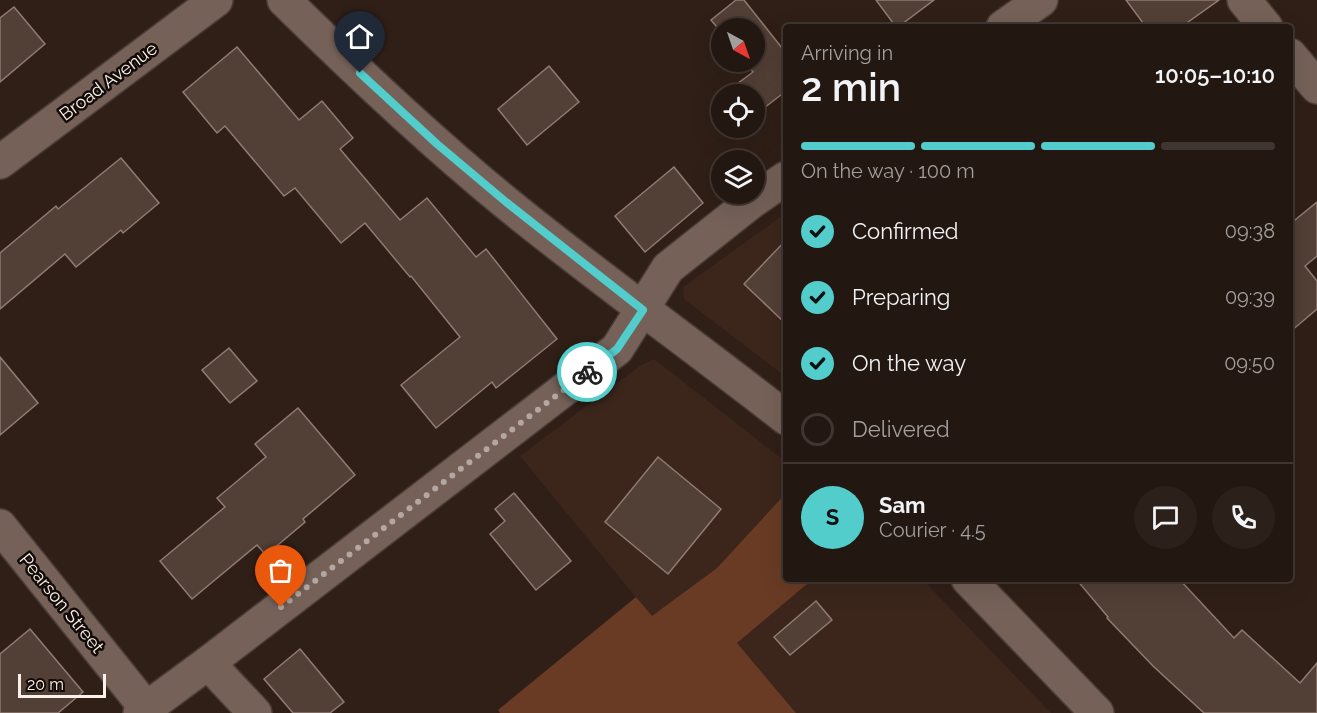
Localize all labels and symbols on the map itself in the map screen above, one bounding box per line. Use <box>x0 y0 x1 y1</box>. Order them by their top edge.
pin <box>334 11 385 73</box>
north arrow <box>711 18 765 72</box>
street label: Broad Avenue <box>55 37 161 125</box>
courier <box>557 342 617 402</box>
pin <box>255 545 306 607</box>
street label: Pearson Street <box>15 549 109 657</box>
scale bar <box>18 671 106 698</box>

